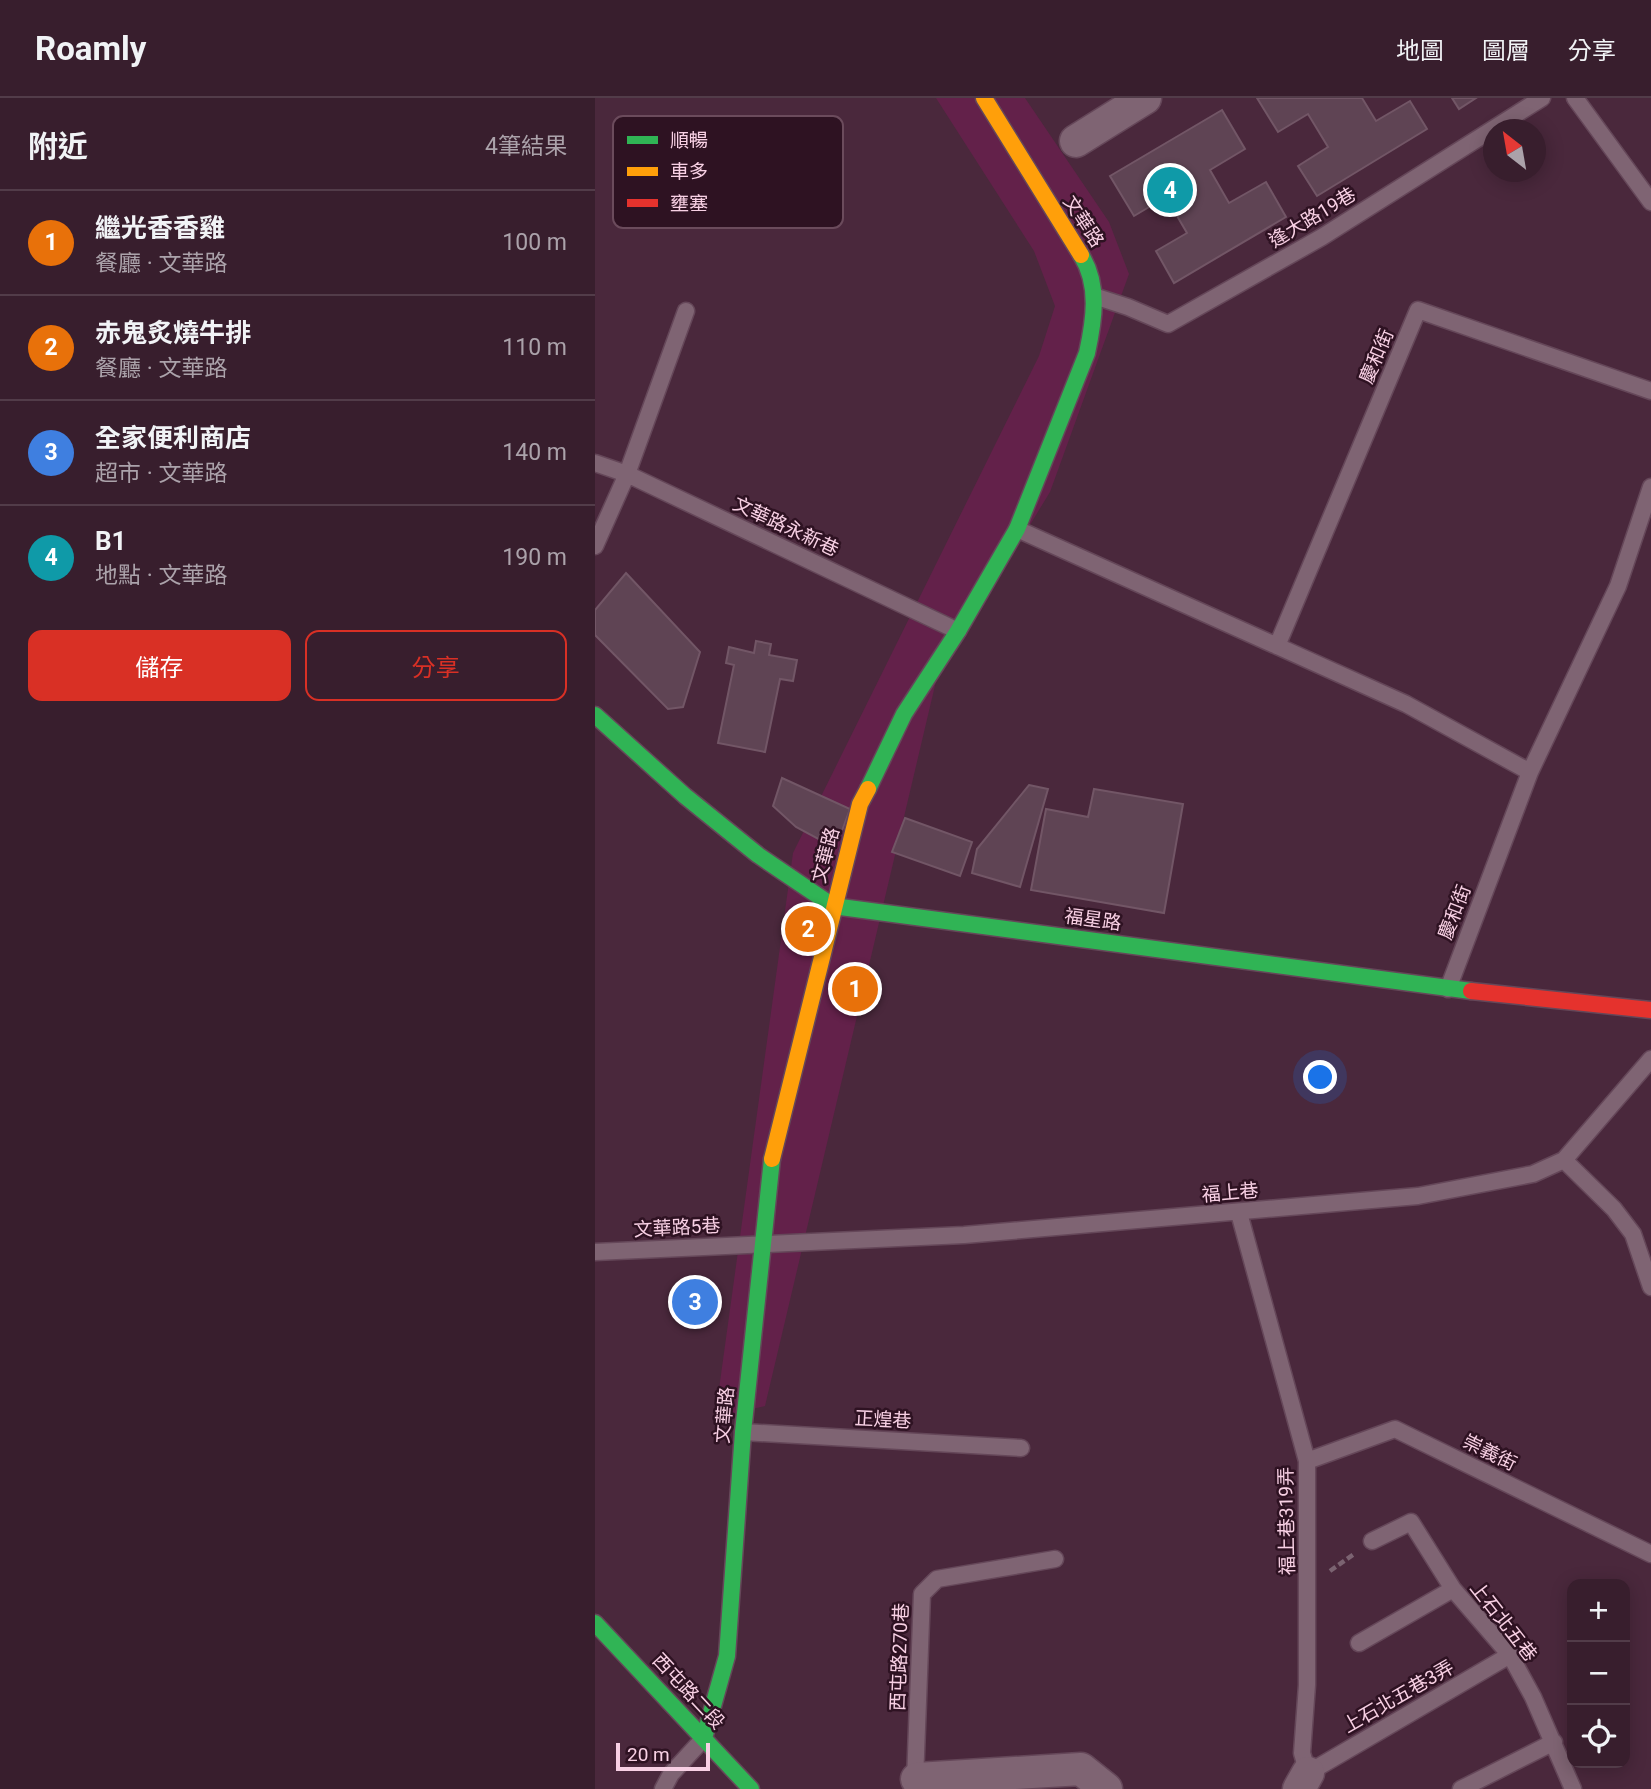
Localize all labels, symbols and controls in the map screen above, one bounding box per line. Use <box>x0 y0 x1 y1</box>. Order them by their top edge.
text: Roamly <box>35 29 146 68</box>
text: 地圖 <box>1396 37 1444 65</box>
text: 圖層 <box>1482 37 1530 65</box>
text: 分享 <box>1568 37 1616 65</box>
legend <box>613 116 843 228</box>
north arrow <box>1483 119 1546 182</box>
text: 附近 <box>28 129 88 164</box>
text: 順暢 <box>670 129 708 152</box>
text: 4筆結果 <box>485 133 567 160</box>
text: 車多 <box>670 160 708 183</box>
pin: 4 <box>1147 164 1193 216</box>
street label: 逢大路19巷 <box>1265 182 1360 252</box>
street label: 文華路 <box>1058 191 1109 251</box>
text: 壅塞 <box>670 192 708 215</box>
text: 繼光香香雞 <box>95 213 225 243</box>
text: 1 <box>44 229 58 256</box>
text: 100 m <box>502 229 567 256</box>
text: 餐廳 · 文華路 <box>95 250 227 277</box>
text: 赤鬼炙燒牛排 <box>95 318 251 348</box>
street label: 慶和街 <box>1355 325 1398 387</box>
text: 2 <box>44 334 58 361</box>
text: 110 m <box>502 334 567 361</box>
text: 餐廳 · 文華路 <box>95 355 227 382</box>
text: 全家便利商店 <box>95 423 251 453</box>
text: 3 <box>44 439 58 466</box>
text: 140 m <box>502 439 567 466</box>
text: 超市 · 文華路 <box>95 460 227 487</box>
street label: 文華路永新巷 <box>729 492 842 561</box>
text: B1 <box>95 526 127 556</box>
text: 4 <box>44 544 58 571</box>
text: 190 m <box>502 544 567 571</box>
text: 地點 · 文華路 <box>95 562 227 589</box>
button: 儲存 <box>28 630 291 701</box>
button: 分享 <box>305 630 567 701</box>
street label: 文華路 <box>807 825 844 886</box>
street label: 慶和街 <box>1434 881 1475 943</box>
pin: 2 <box>785 903 831 955</box>
street label: 福星路 <box>1063 904 1123 935</box>
pin: 1 <box>832 963 878 1015</box>
your location <box>1303 1060 1337 1094</box>
street label: 福上巷 <box>1201 1179 1259 1206</box>
street label: 文華路5巷 <box>633 1214 721 1241</box>
pin: 3 <box>672 1276 718 1328</box>
street label: 文華路 <box>711 1386 738 1444</box>
street label: 正煌巷 <box>854 1407 912 1432</box>
street label: 崇義街 <box>1459 1430 1520 1475</box>
street label: 福上巷319弄 <box>1274 1467 1299 1575</box>
street label: 上石北五巷 <box>1465 1577 1542 1666</box>
map controls <box>1567 1579 1630 1768</box>
button: + <box>1567 1579 1630 1642</box>
street label: 西屯路270巷 <box>886 1603 913 1711</box>
button: − <box>1567 1642 1630 1705</box>
street label: 西屯路二段 <box>648 1649 729 1734</box>
street label: 上石北五巷3弄 <box>1339 1655 1458 1738</box>
button: locate <box>1567 1705 1630 1768</box>
scale bar <box>616 1740 711 1772</box>
text: 20 m <box>627 1743 670 1766</box>

